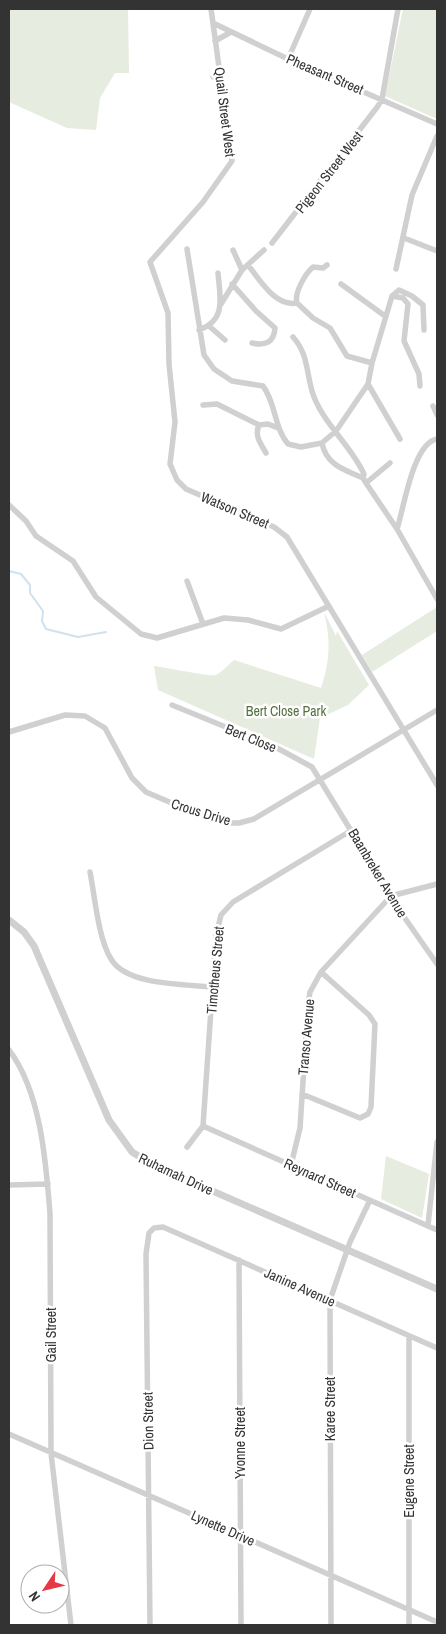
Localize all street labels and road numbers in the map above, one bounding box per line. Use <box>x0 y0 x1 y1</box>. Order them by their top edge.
street label: Pheasant Street <box>284 50 366 98</box>
street label: Quail Street West <box>211 66 239 158</box>
street label: Pigeon Street West <box>291 127 367 217</box>
street label: Watson Street <box>198 488 272 532</box>
street label: Bert Close <box>223 720 279 756</box>
street label: Crous Drive <box>169 794 233 830</box>
street label: Baanbreker Avenue <box>344 825 412 921</box>
street label: Timotheus Street <box>202 925 228 1015</box>
street label: Transo Avenue <box>294 998 318 1076</box>
street label: Ruhamah Drive <box>136 1149 216 1199</box>
street label: Reynard Street <box>281 1154 359 1202</box>
street label: Janine Avenue <box>262 1263 338 1311</box>
street label: Gail Street <box>42 1308 60 1362</box>
street label: Karee Street <box>321 1377 339 1441</box>
street label: Dion Street <box>138 1392 158 1450</box>
street label: Yvonne Street <box>231 1407 249 1479</box>
street label: Eugene Street <box>400 1444 418 1518</box>
street label: Lynette Drive <box>188 1506 258 1550</box>

